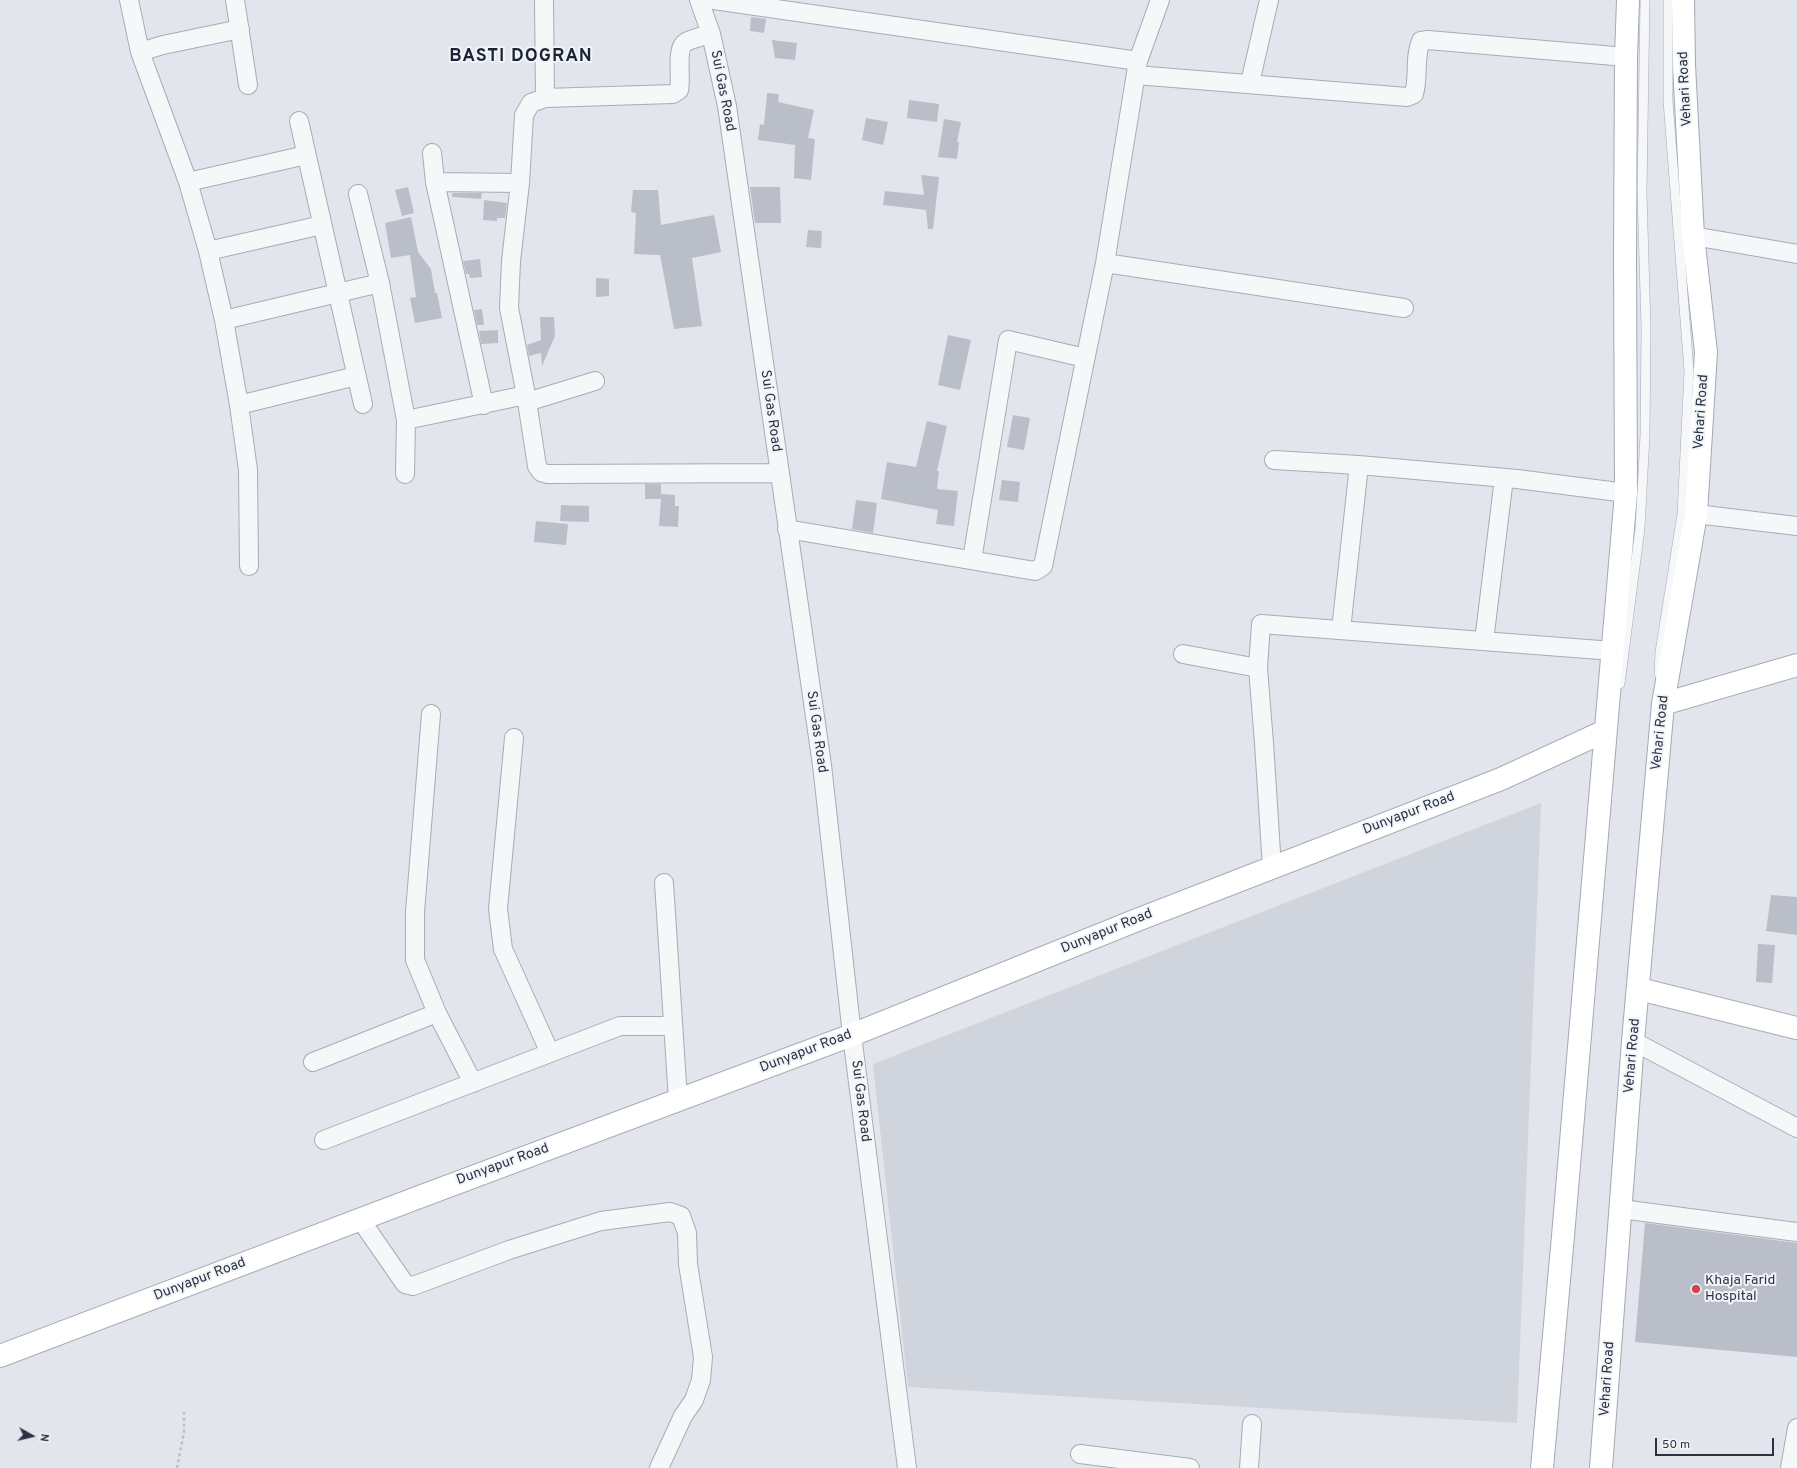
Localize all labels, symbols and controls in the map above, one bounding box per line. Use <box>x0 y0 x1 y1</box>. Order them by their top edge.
district label: BASTI DOGRAN <box>449 46 593 68</box>
street label: Sui Gas Road <box>706 49 738 133</box>
street label: Vehari Road <box>1676 51 1696 127</box>
street label: Sui Gas Road <box>756 369 784 453</box>
street label: Vehari Road <box>1691 374 1713 450</box>
street label: Sui Gas Road <box>802 690 830 774</box>
street label: Vehari Road <box>1649 695 1673 771</box>
street label: Dunyapur Road <box>1361 789 1457 839</box>
street label: Dunyapur Road <box>1059 906 1155 958</box>
street label: Vehari Road <box>1621 1018 1645 1094</box>
street label: Dunyapur Road <box>758 1027 854 1077</box>
street label: Sui Gas Road <box>847 1059 873 1143</box>
street label: Dunyapur Road <box>455 1141 551 1189</box>
street label: Dunyapur Road <box>152 1255 248 1305</box>
place label: Khaja Farid Hospital <box>1705 1273 1775 1306</box>
marker: Khaja Farid Hospital <box>1690 1283 1702 1295</box>
street label: Vehari Road <box>1597 1341 1619 1417</box>
north arrow <box>12 1416 52 1456</box>
scale bar <box>1657 1430 1776 1456</box>
text: N <box>36 1433 51 1443</box>
text: 50 m <box>1662 1437 1690 1453</box>

